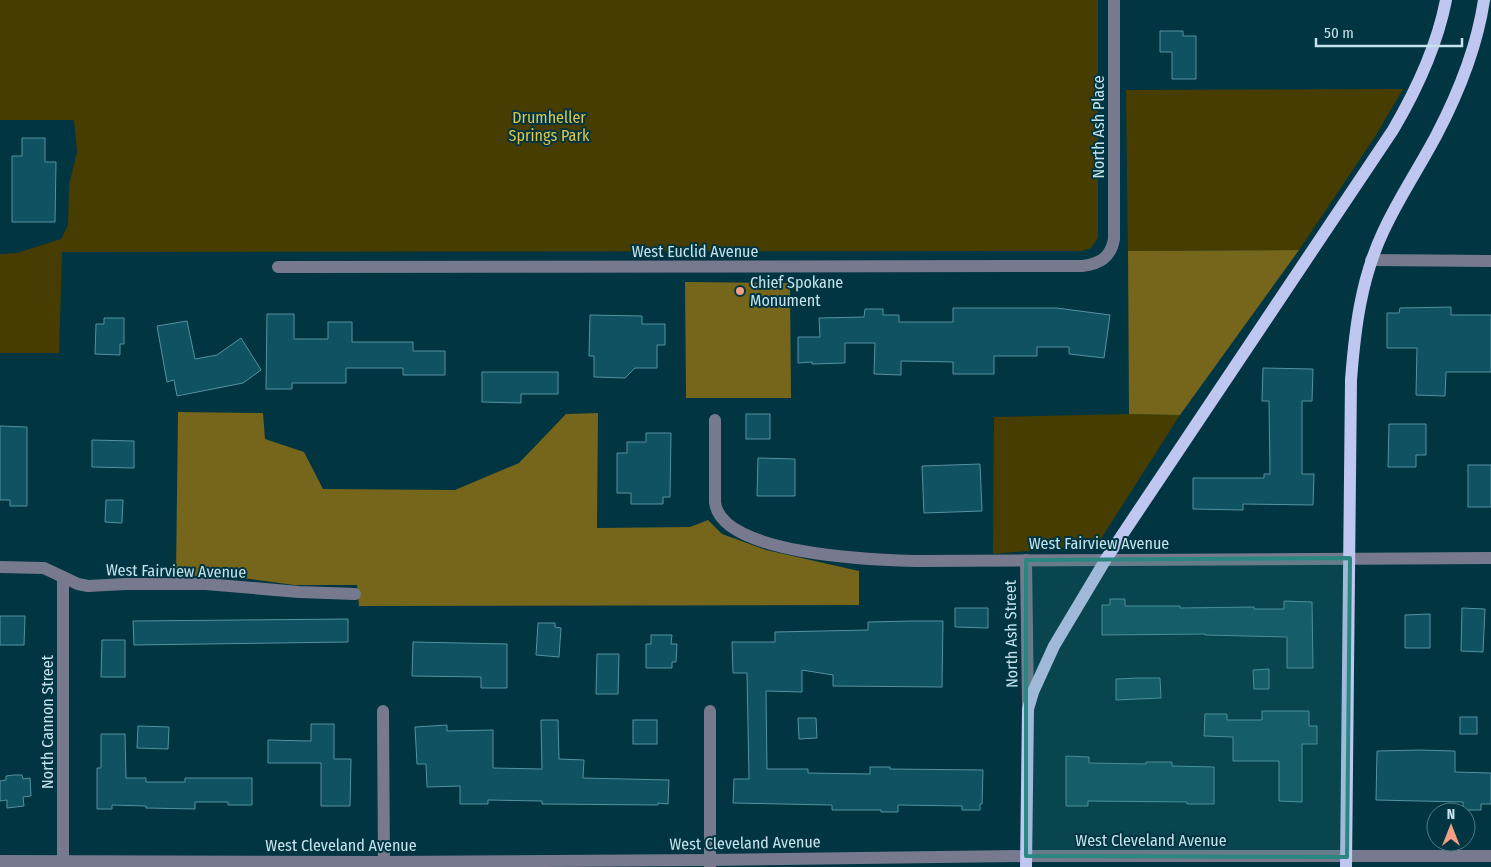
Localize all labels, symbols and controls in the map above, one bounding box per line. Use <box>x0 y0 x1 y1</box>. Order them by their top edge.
scale bar <box>1316 15 1462 47</box>
text: 50 m <box>1324 24 1354 42</box>
street label: North Ash Place <box>1089 75 1108 179</box>
park label: Drumheller Springs Park <box>509 108 590 145</box>
street label: West Euclid Avenue <box>632 242 758 261</box>
place label: Chief Spokane Monument <box>750 273 843 310</box>
marker: Chief Spokane Monument <box>734 285 746 297</box>
street label: West Fairview Avenue <box>1029 534 1169 553</box>
street label: West Fairview Avenue <box>106 560 246 582</box>
street label: North Ash Street <box>1001 579 1021 688</box>
street label: North Cannon Street <box>38 654 57 789</box>
north arrow <box>1426 802 1476 852</box>
text: N <box>1447 806 1455 823</box>
street label: West Cleveland Avenue <box>1075 831 1227 850</box>
street label: West Cleveland Avenue <box>669 832 821 854</box>
street label: West Cleveland Avenue <box>265 836 417 855</box>

